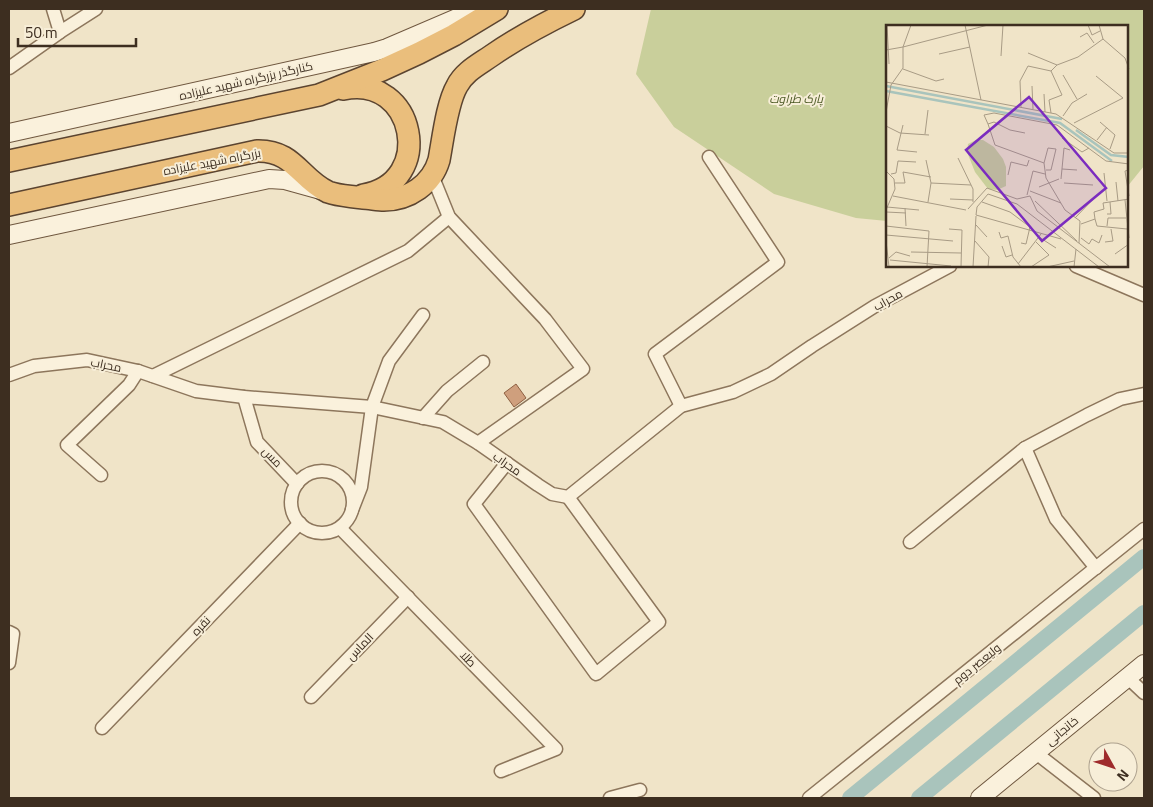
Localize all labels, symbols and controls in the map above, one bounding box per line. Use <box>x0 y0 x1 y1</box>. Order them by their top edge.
scale bar <box>18 15 135 47</box>
text: 50 m <box>25 18 58 47</box>
inset map <box>886 25 1128 268</box>
street label: کنارگذر بزرگراه شهید علیزاده <box>177 54 315 107</box>
park label: پارک طراوت <box>769 87 824 110</box>
street label: بزرگراه شهید علیزاده <box>161 141 263 182</box>
street label: محراب <box>869 282 907 317</box>
street label: محراب <box>88 350 124 379</box>
street label: مس <box>256 441 289 473</box>
street label: محراب <box>488 445 527 482</box>
street label: نقره <box>185 610 216 641</box>
street label: الماس <box>340 627 379 666</box>
street label: ولیعصر دوم <box>947 637 1006 690</box>
street label: طلا <box>454 645 483 673</box>
street label: خانجانی <box>1040 710 1084 752</box>
north arrow <box>1088 742 1138 792</box>
text: N <box>1110 763 1136 787</box>

